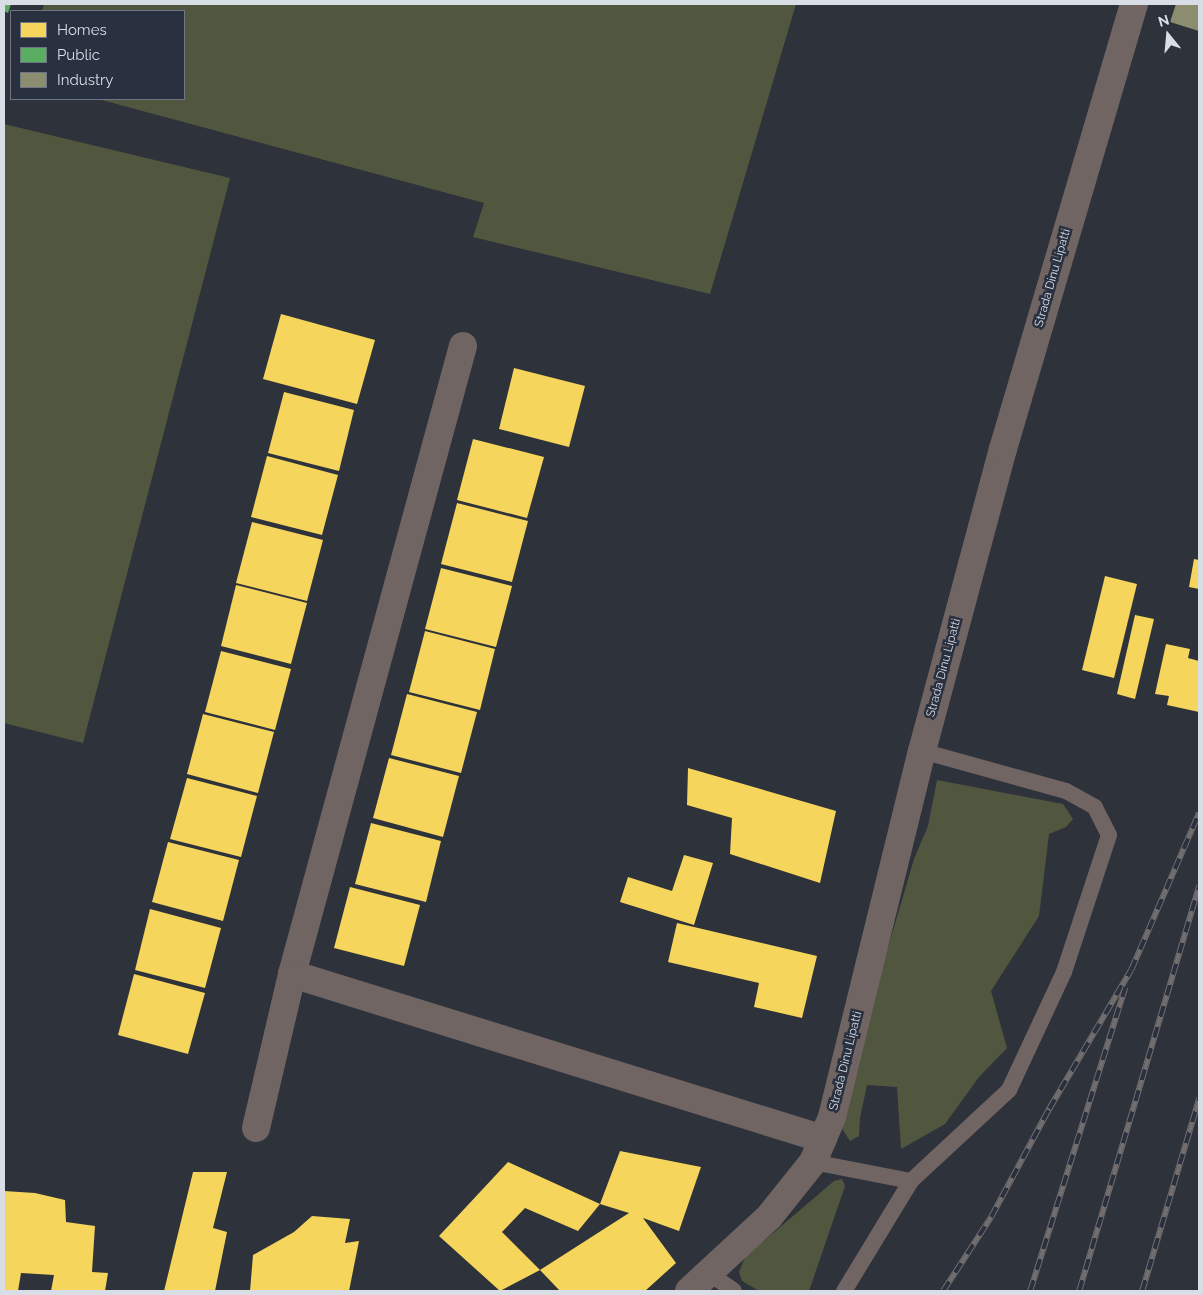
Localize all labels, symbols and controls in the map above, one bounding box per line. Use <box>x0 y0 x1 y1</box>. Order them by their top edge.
legend <box>10 10 185 100</box>
north arrow <box>1143 10 1193 60</box>
text: N <box>1156 11 1171 30</box>
text: Homes <box>57 21 107 39</box>
text: Public <box>57 46 100 64</box>
text: Industry <box>57 71 113 89</box>
street label: Strada Dinu Lipatti <box>1032 227 1074 329</box>
street label: Strada Dinu Lipatti <box>924 617 964 719</box>
street label: Strada Dinu Lipatti <box>827 1010 865 1112</box>

